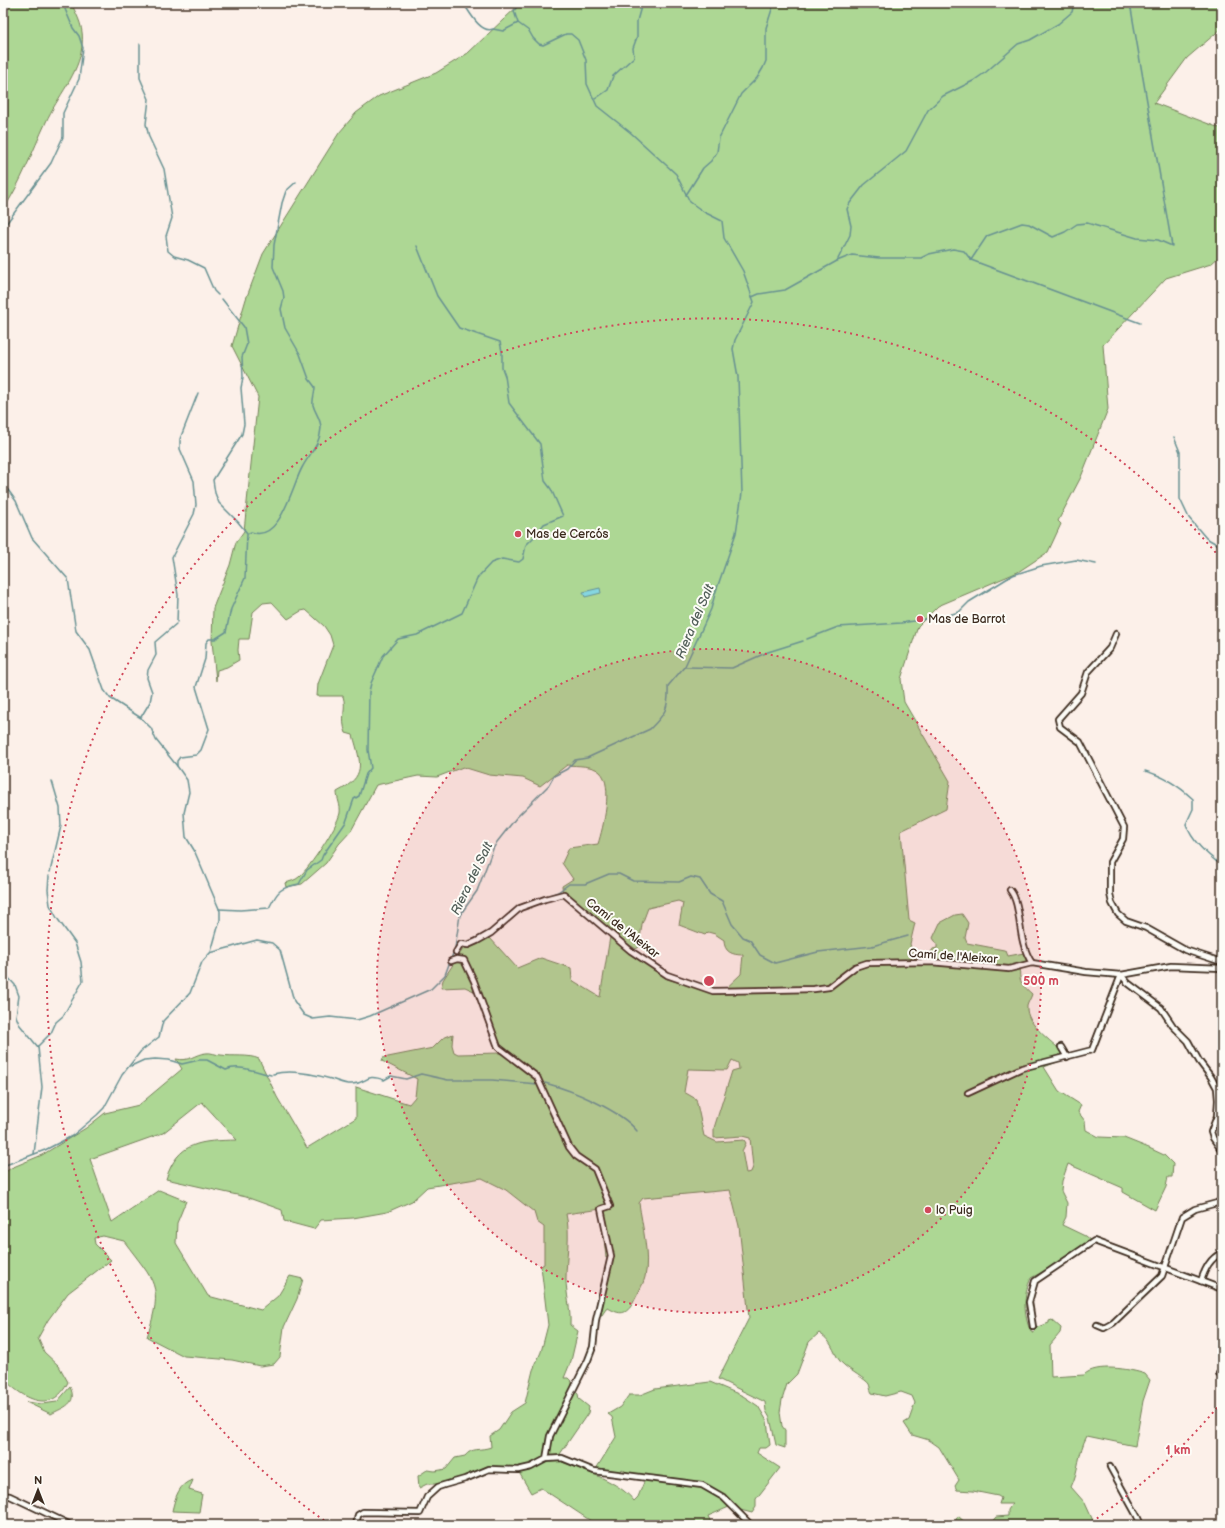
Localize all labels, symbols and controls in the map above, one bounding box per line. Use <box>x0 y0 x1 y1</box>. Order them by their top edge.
place label: Mas de Cercós <box>526 527 609 542</box>
marker: Mas de Cercós <box>513 529 523 539</box>
water label: Riera del Salt <box>672 581 718 661</box>
place label: Mas de Barrot <box>928 612 1006 627</box>
marker: Mas de Barrot <box>915 614 925 624</box>
water label: Riera del Salt <box>447 838 497 918</box>
street label: Camí de l'Aleixar <box>583 895 663 962</box>
street label: Camí de l'Aleixar <box>908 946 999 967</box>
centre of rings <box>702 974 716 988</box>
text: 500 m <box>1023 974 1059 989</box>
place label: lo Puig <box>936 1203 973 1218</box>
marker: lo Puig <box>923 1205 933 1215</box>
text: 1 km <box>1166 1443 1190 1458</box>
north arrow <box>18 1470 58 1510</box>
text: N <box>34 1474 42 1487</box>

